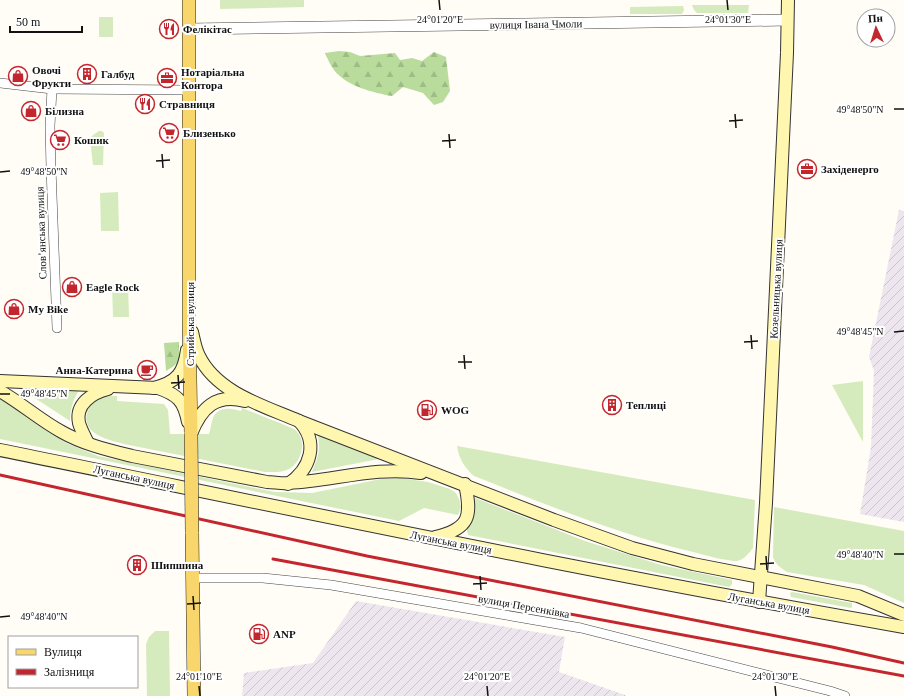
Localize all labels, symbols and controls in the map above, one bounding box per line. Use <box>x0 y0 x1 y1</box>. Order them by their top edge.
scale bar <box>10 8 82 34</box>
north arrow <box>856 8 896 48</box>
text: Пн <box>867 11 884 25</box>
text: 24°01'20"E <box>417 14 463 25</box>
text: 24°01'30"E <box>705 14 751 25</box>
text: 50 m <box>16 15 41 29</box>
street label: вулиця Івана Чмоли <box>489 17 583 31</box>
restaurant icon: Фелікітас <box>158 18 180 40</box>
place label: Фелікітас <box>183 23 232 35</box>
building icon: Галбуд <box>76 63 98 85</box>
place label: Овочі Фрукти <box>32 64 72 89</box>
shop icon: Овочі Фрукти <box>7 65 29 87</box>
place label: Нотаріальна Контора <box>181 66 245 91</box>
office icon: Нотаріальна Контора <box>156 67 178 89</box>
place label: Галбуд <box>101 68 135 80</box>
restaurant icon: Стравниця <box>134 93 156 115</box>
place label: Стравниця <box>159 98 215 110</box>
shop icon: Білизна <box>20 100 42 122</box>
text: 49°48'50"N <box>836 104 884 115</box>
place label: Білизна <box>45 105 85 117</box>
supermarket icon: Близенько <box>158 122 180 144</box>
place label: Близенько <box>183 127 236 139</box>
supermarket icon: Кошик <box>49 129 71 151</box>
place label: Кошик <box>74 134 110 146</box>
office icon: Західенерго <box>796 158 818 180</box>
place label: Західенерго <box>821 163 879 175</box>
text: 49°48'50"N <box>20 166 68 177</box>
street label: Словʼянська вулиця <box>33 186 49 280</box>
street label: Козельницька вулиця <box>767 239 785 339</box>
shop icon: Eagle Rock <box>61 276 83 298</box>
place label: Eagle Rock <box>86 281 140 293</box>
street label: Стрийська вулиця <box>184 282 196 366</box>
shop icon: My Bike <box>3 298 25 320</box>
place label: My Bike <box>28 303 68 315</box>
text: 49°48'45"N <box>836 326 884 337</box>
cafe icon: Анна-Катерина <box>136 359 158 381</box>
place label: Анна-Катерина <box>56 364 133 376</box>
text: 49°48'45"N <box>20 388 68 399</box>
building icon: Теплиці <box>601 394 623 416</box>
fuel station icon: WOG <box>416 399 438 421</box>
place label: Теплиці <box>626 399 666 411</box>
place label: WOG <box>441 404 470 416</box>
street label: Луганська вулиця <box>92 463 176 491</box>
street label: Луганська вулиця <box>409 528 493 556</box>
text: 49°48'40"N <box>836 549 884 560</box>
building icon: Шипшина <box>126 554 148 576</box>
place label: Шипшина <box>151 559 204 571</box>
street label: Луганська вулиця <box>727 590 811 616</box>
street label: вулиця Персенківка <box>477 592 571 620</box>
text: 49°48'40"N <box>20 611 68 622</box>
fuel station icon: ANP <box>248 623 270 645</box>
place label: ANP <box>273 628 296 640</box>
legend <box>8 636 138 688</box>
text: Вулиця <box>44 645 82 659</box>
text: Залізниця <box>44 665 95 679</box>
text: 24°01'10"E <box>176 671 222 682</box>
text: 24°01'20"E <box>464 671 510 682</box>
text: 24°01'30"E <box>752 671 798 682</box>

